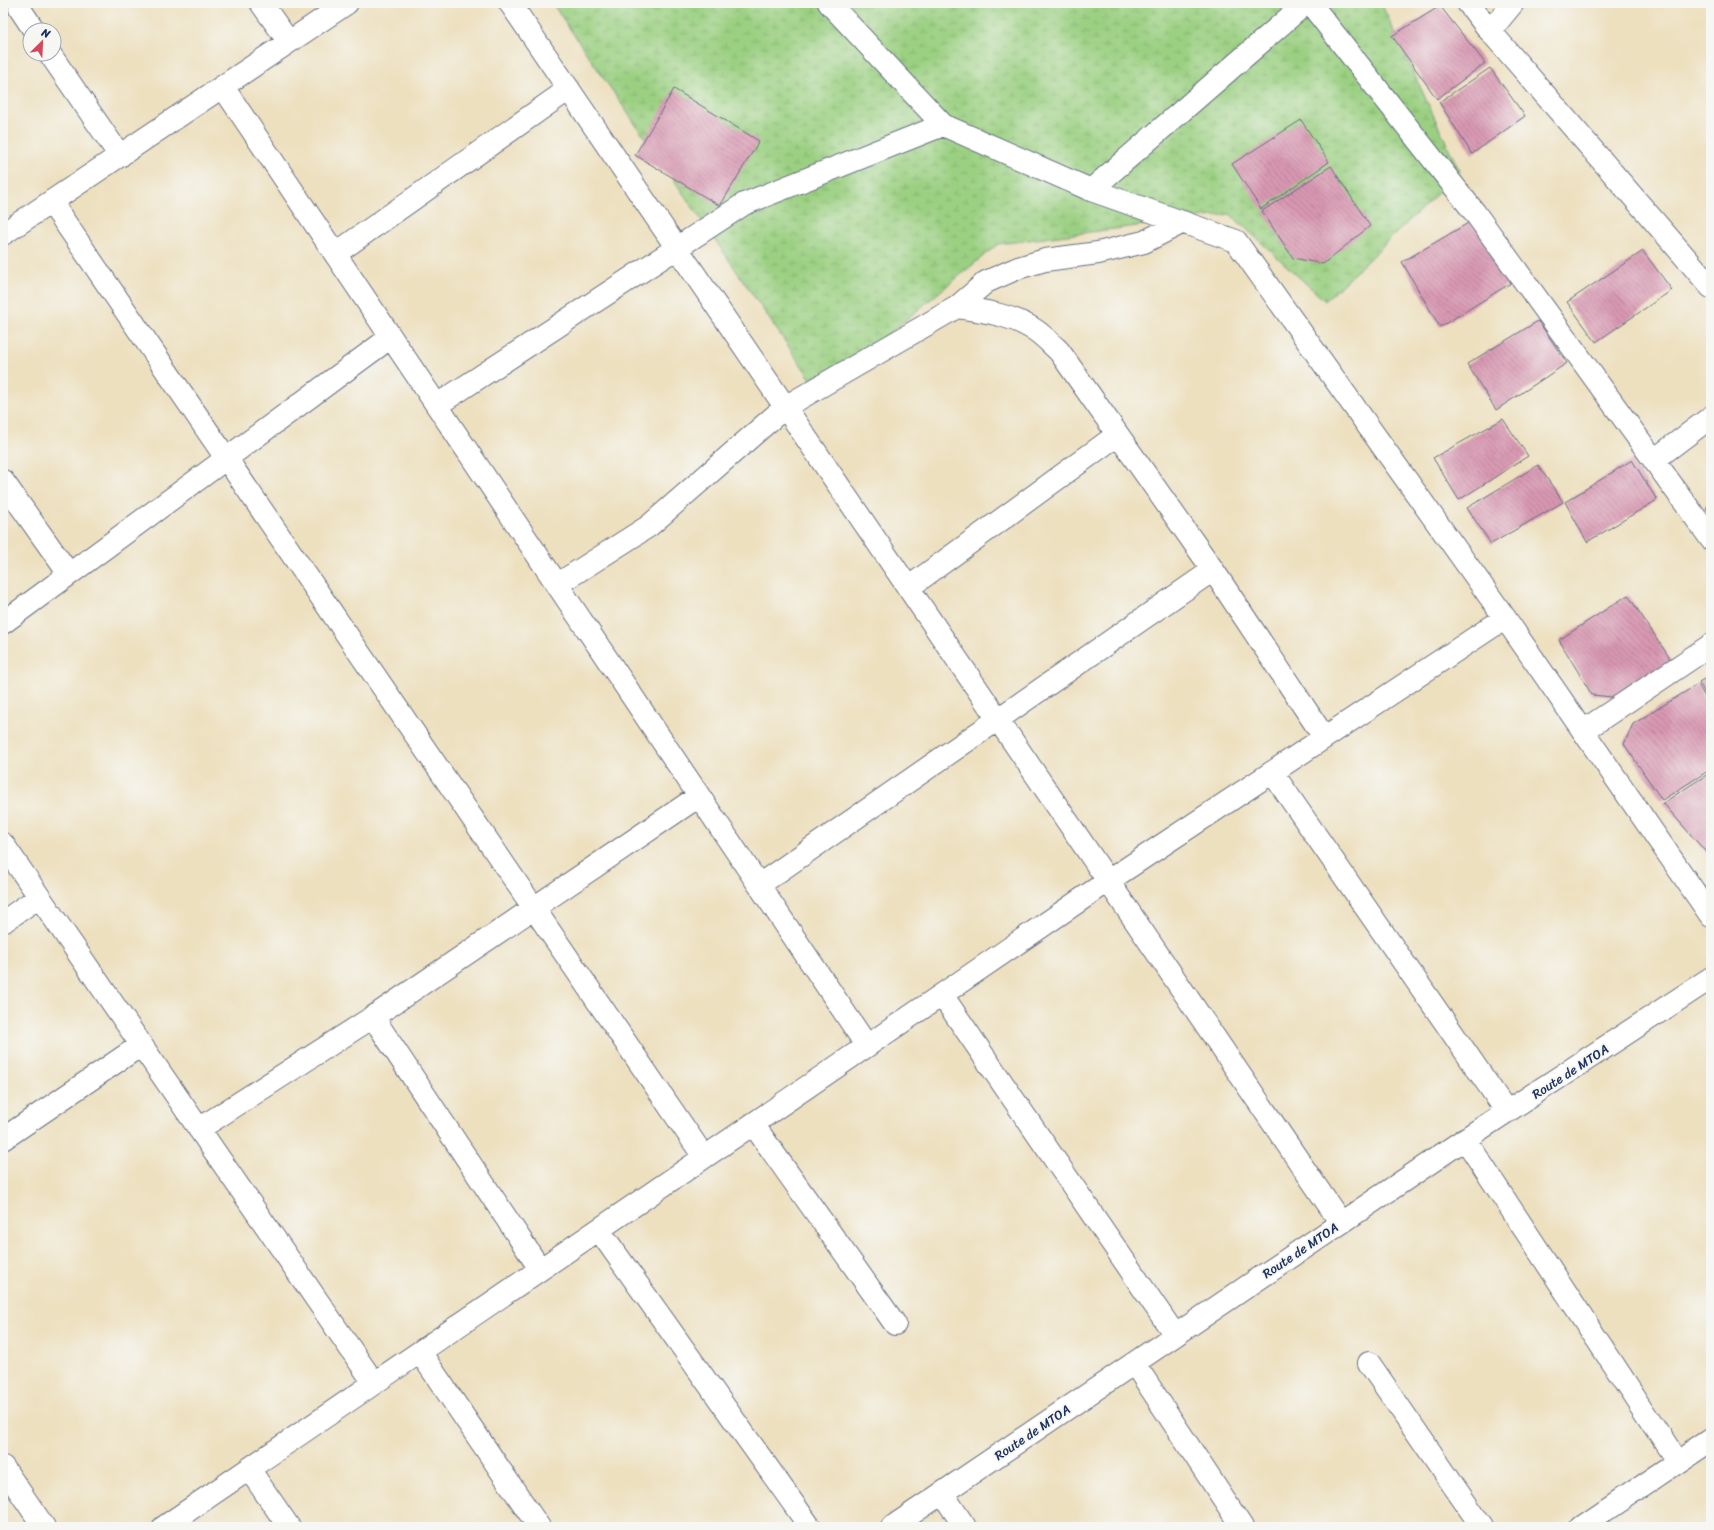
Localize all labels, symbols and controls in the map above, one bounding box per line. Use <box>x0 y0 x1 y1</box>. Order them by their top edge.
north arrow <box>22 22 62 62</box>
text: N <box>38 23 54 44</box>
street label: Route de MTOA <box>1527 1038 1613 1105</box>
street label: Route de MTOA <box>1257 1216 1343 1285</box>
street label: Route de MTOA <box>989 1398 1075 1467</box>

